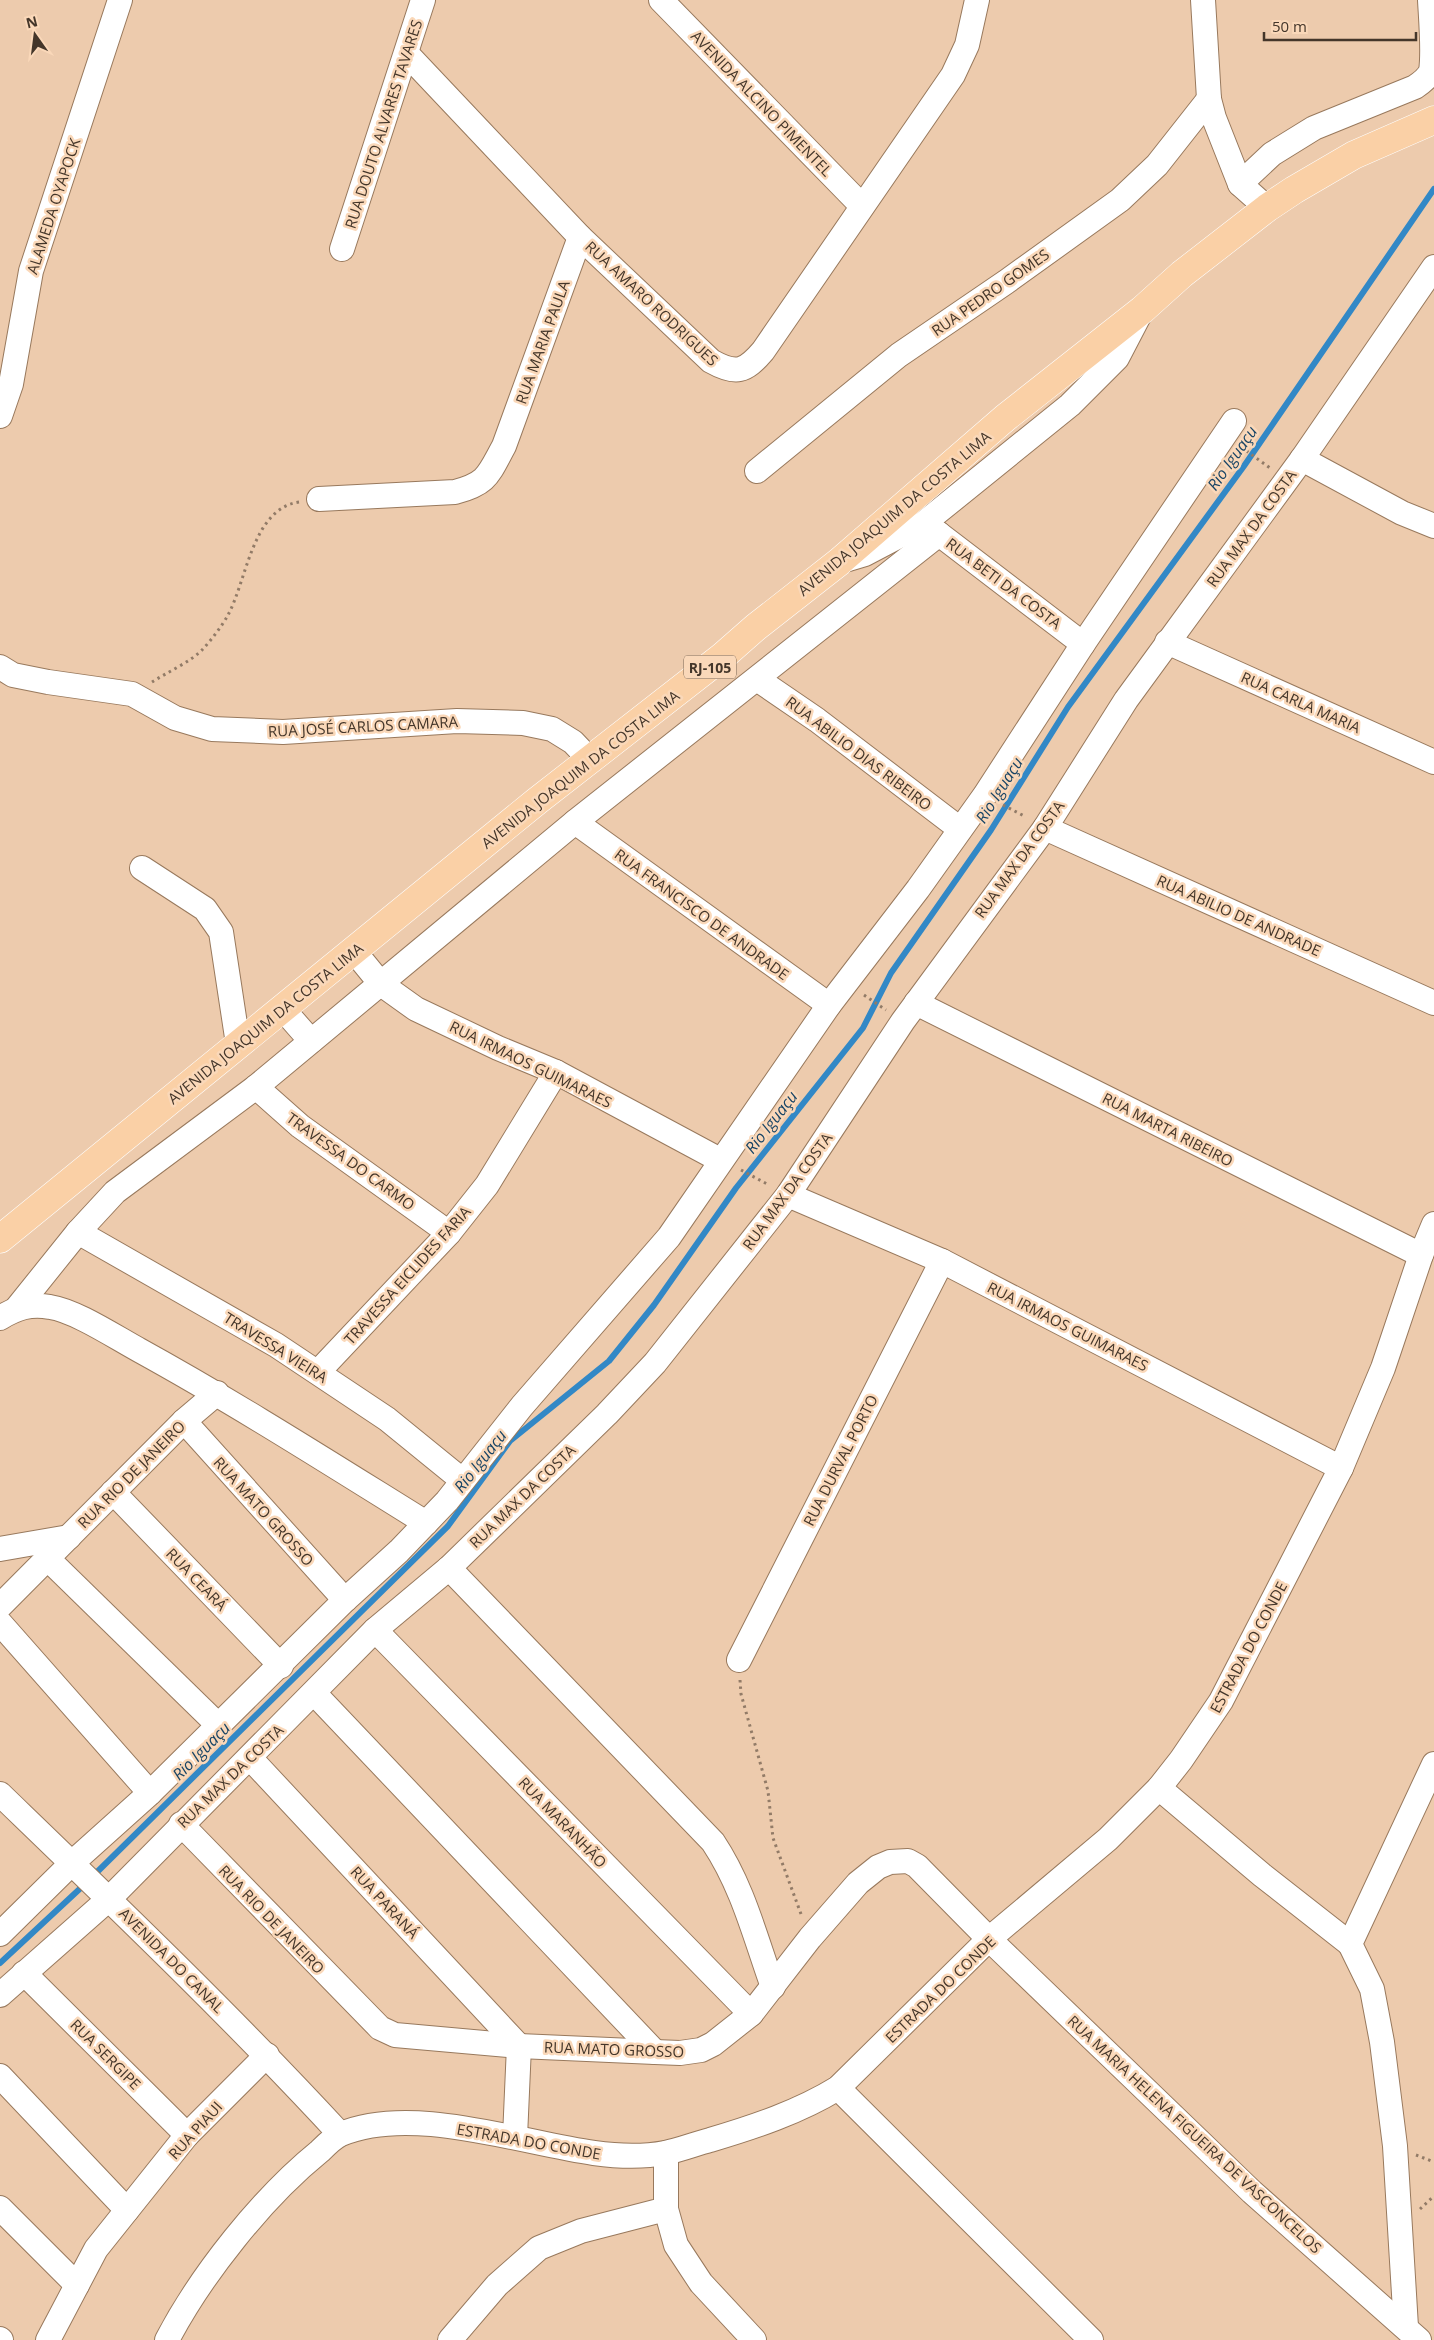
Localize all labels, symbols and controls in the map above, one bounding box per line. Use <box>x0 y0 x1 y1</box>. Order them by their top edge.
north arrow <box>10 10 60 60</box>
scale bar <box>1264 10 1416 42</box>
text: N <box>24 11 40 32</box>
text: 50 m <box>1272 16 1307 36</box>
street label: RUA DOUTO ALVARES TAVARES <box>340 17 426 231</box>
street label: AVENIDA ALCINO PIMENTEL <box>687 26 837 180</box>
street label: ALAMEDA OYAPOCK <box>22 135 85 277</box>
street label: RUA AMARO RODRIGUES <box>581 236 723 370</box>
street label: RUA PEDRO GOMES <box>927 244 1053 340</box>
street label: RUA MARIA PAULA <box>510 277 574 407</box>
water label: Rio Iguaçu <box>1202 421 1262 495</box>
street label: AVENIDA JOAQUIM DA COSTA LIMA <box>793 426 995 600</box>
street label: RUA MAX DA COSTA <box>1202 465 1301 591</box>
street label: RUA BETI DA COSTA <box>942 533 1066 633</box>
road number: RJ-105 <box>684 656 736 679</box>
street label: RUA CARLA MARIA <box>1238 667 1364 738</box>
street label: AVENIDA JOAQUIM DA COSTA LIMA <box>477 685 684 853</box>
street label: RUA ABILIO DIAS RIBEIRO <box>782 692 936 814</box>
street label: RUA JOSÉ CARLOS CAMARA <box>268 711 459 741</box>
water label: Rio Iguaçu <box>970 753 1028 827</box>
street label: RUA MAX DA COSTA <box>970 796 1069 922</box>
street label: RUA FRANCISCO DE ANDRADE <box>611 844 793 984</box>
street label: RUA ABILIO DE ANDRADE <box>1154 870 1324 960</box>
street label: AVENIDA JOAQUIM DA COSTA LIMA <box>163 937 367 1108</box>
street label: RUA IRMAOS GUIMARAES <box>447 1016 615 1112</box>
water label: Rio Iguaçu <box>740 1086 802 1158</box>
street label: RUA MARTA RIBEIRO <box>1099 1087 1237 1171</box>
street label: TRAVESSA DO CARMO <box>283 1108 419 1214</box>
street label: RUA MAX DA COSTA <box>738 1128 837 1254</box>
street label: TRAVESSA EICLIDES FARIA <box>339 1201 475 1348</box>
street label: RUA IRMAOS GUIMARAES <box>984 1277 1152 1375</box>
street label: TRAVESSA VIEIRA <box>220 1307 332 1387</box>
street label: RUA DURVAL PORTO <box>798 1391 882 1529</box>
street label: RUA RIO DE JANEIRO <box>73 1416 189 1532</box>
water label: Rio Iguaçu <box>449 1425 511 1497</box>
street label: RUA MAX DA COSTA <box>465 1440 580 1552</box>
street label: RUA MATO GROSSO <box>210 1452 318 1570</box>
street label: RUA CEARÁ <box>162 1543 232 1615</box>
street label: ESTRADA DO CONDE <box>1205 1578 1291 1716</box>
water label: Rio Iguaçu <box>167 1717 235 1785</box>
street label: RUA MAX DA COSTA <box>173 1720 288 1832</box>
street label: RUA MARANHÃO <box>515 1772 611 1872</box>
street label: RUA RIO DE JANEIRO <box>215 1860 329 1978</box>
street label: RUA PARANÁ <box>346 1862 424 1943</box>
street label: AVENIDA DO CANAL <box>115 1903 229 2017</box>
street label: ESTRADA DO CONDE <box>881 1931 999 2047</box>
street label: RUA MARIA HELENA FIGUEIRA DE VASCONCELOS <box>1064 2011 1326 2257</box>
street label: RUA SERGIPE <box>66 2014 146 2094</box>
street label: RUA MATO GROSSO <box>544 2037 684 2061</box>
street label: RUA PIAUI <box>164 2097 226 2163</box>
street label: ESTRADA DO CONDE <box>455 2118 603 2164</box>

